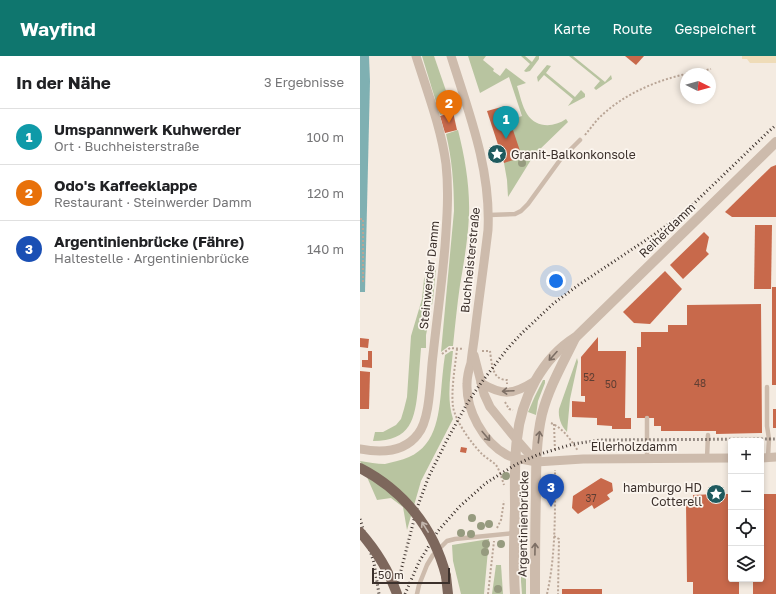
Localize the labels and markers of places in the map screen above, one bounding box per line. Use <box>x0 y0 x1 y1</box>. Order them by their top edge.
pin: 2 <box>436 90 462 123</box>
pin: 1 <box>493 106 519 139</box>
place icon: Granit-Balkonkonsole <box>486 143 508 165</box>
place label: Granit-Balkonkonsole <box>511 147 636 162</box>
pin: 3 <box>538 474 564 507</box>
place label: hamburgo HD Cotterell <box>623 480 702 509</box>
place icon: hamburgo HD Cotterell <box>705 483 727 505</box>

